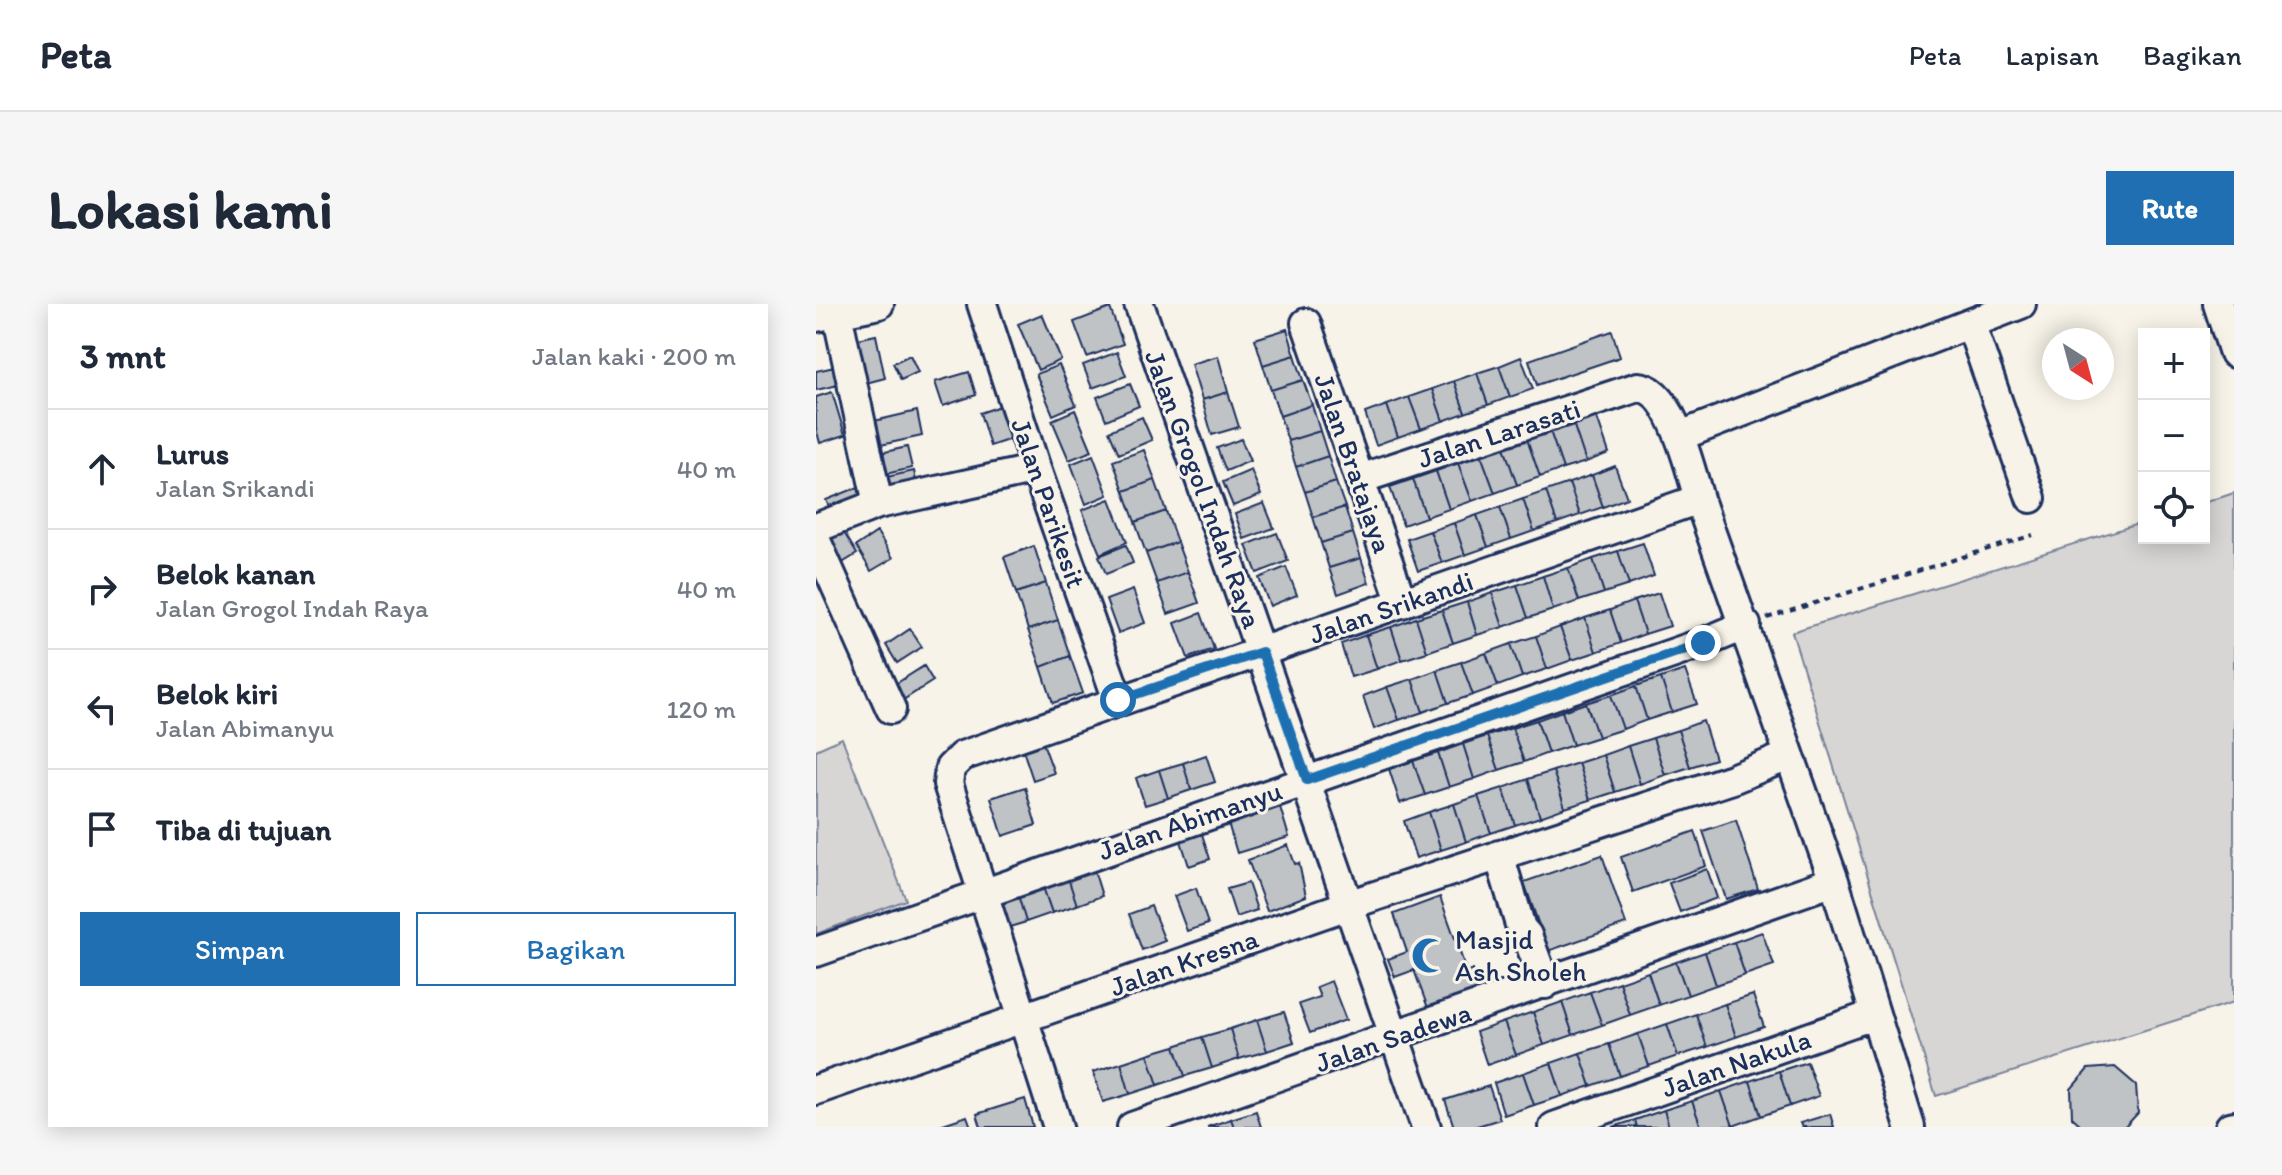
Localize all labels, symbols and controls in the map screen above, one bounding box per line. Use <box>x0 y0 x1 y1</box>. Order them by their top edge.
text: Peta <box>40 32 112 78</box>
text: Peta <box>1909 38 1962 72</box>
text: Lapisan <box>2006 38 2099 72</box>
text: Bagikan <box>2143 38 2242 72</box>
button: Rute <box>2106 171 2234 245</box>
text: Lokasi kami <box>48 175 333 242</box>
north arrow <box>2042 328 2114 400</box>
map controls <box>2138 328 2210 544</box>
button: + <box>2138 328 2210 400</box>
text: 3 mnt <box>80 336 166 377</box>
text: Jalan kaki · 200 m <box>532 340 736 372</box>
street label: Jalan Grogol Indah Raya <box>1138 345 1270 633</box>
street label: Jalan Bratajaya <box>1307 369 1401 558</box>
street label: Jalan Larasati <box>1413 391 1585 475</box>
button: − <box>2138 400 2210 472</box>
street label: Jalan Parikesit <box>1004 414 1094 592</box>
text: Lurus <box>156 435 229 472</box>
icon: ahead <box>80 447 124 491</box>
text: 40 m <box>677 453 736 485</box>
text: Jalan Srikandi <box>156 472 315 504</box>
button: locate <box>2138 472 2210 544</box>
text: Belok kanan <box>156 555 315 592</box>
street label: Jalan Srikandi <box>1305 563 1477 651</box>
icon: right <box>80 567 124 611</box>
text: 40 m <box>677 573 736 605</box>
text: Jalan Grogol Indah Raya <box>156 592 429 624</box>
route end <box>1685 625 1721 661</box>
text: Belok kiri <box>156 675 278 712</box>
route start <box>1100 682 1136 718</box>
icon: left <box>80 687 124 731</box>
text: 120 m <box>667 693 736 725</box>
text: Jalan Abimanyu <box>156 712 334 744</box>
street label: Jalan Abimanyu <box>1094 773 1286 867</box>
icon: arrive <box>80 807 124 851</box>
text: Tiba di tujuan <box>156 811 331 848</box>
button: Simpan <box>80 912 400 986</box>
button: Bagikan <box>416 912 736 986</box>
street label: Jalan Kresna <box>1105 921 1263 1003</box>
place label: Masjid Ash Sholeh <box>1455 922 1587 988</box>
mosque icon: Masjid Ash Sholeh <box>1410 936 1448 974</box>
street label: Jalan Sadewa <box>1311 994 1475 1079</box>
street label: Jalan Nakula <box>1657 1022 1815 1104</box>

